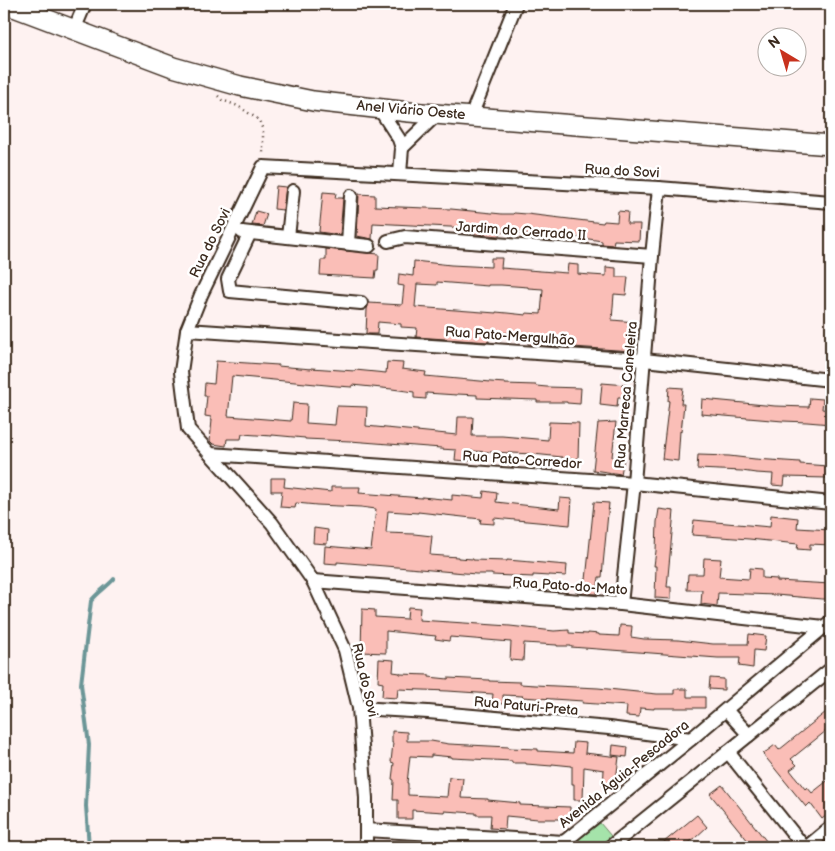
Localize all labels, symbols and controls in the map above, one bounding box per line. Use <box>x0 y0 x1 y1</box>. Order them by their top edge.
north arrow <box>758 28 808 78</box>
text: N <box>765 32 784 52</box>
street label: Anel Viário Oeste <box>356 97 466 123</box>
street label: Rua do Sovi <box>584 161 660 181</box>
street label: Rua do Sovi <box>186 205 234 281</box>
street label: Jardim do Cerrado II <box>455 218 587 244</box>
street label: Rua Marreca Caneleira <box>611 320 641 470</box>
street label: Rua Pato-Mergulhão <box>444 323 576 349</box>
street label: Rua Pato-Corredor <box>462 447 583 473</box>
street label: Rua Pato-do-Mato <box>512 573 628 599</box>
street label: Rua do Sovi <box>348 641 382 719</box>
street label: Rua Paturi-Preta <box>473 693 579 719</box>
street label: Avenida Águia-Pescadora <box>555 716 692 832</box>

